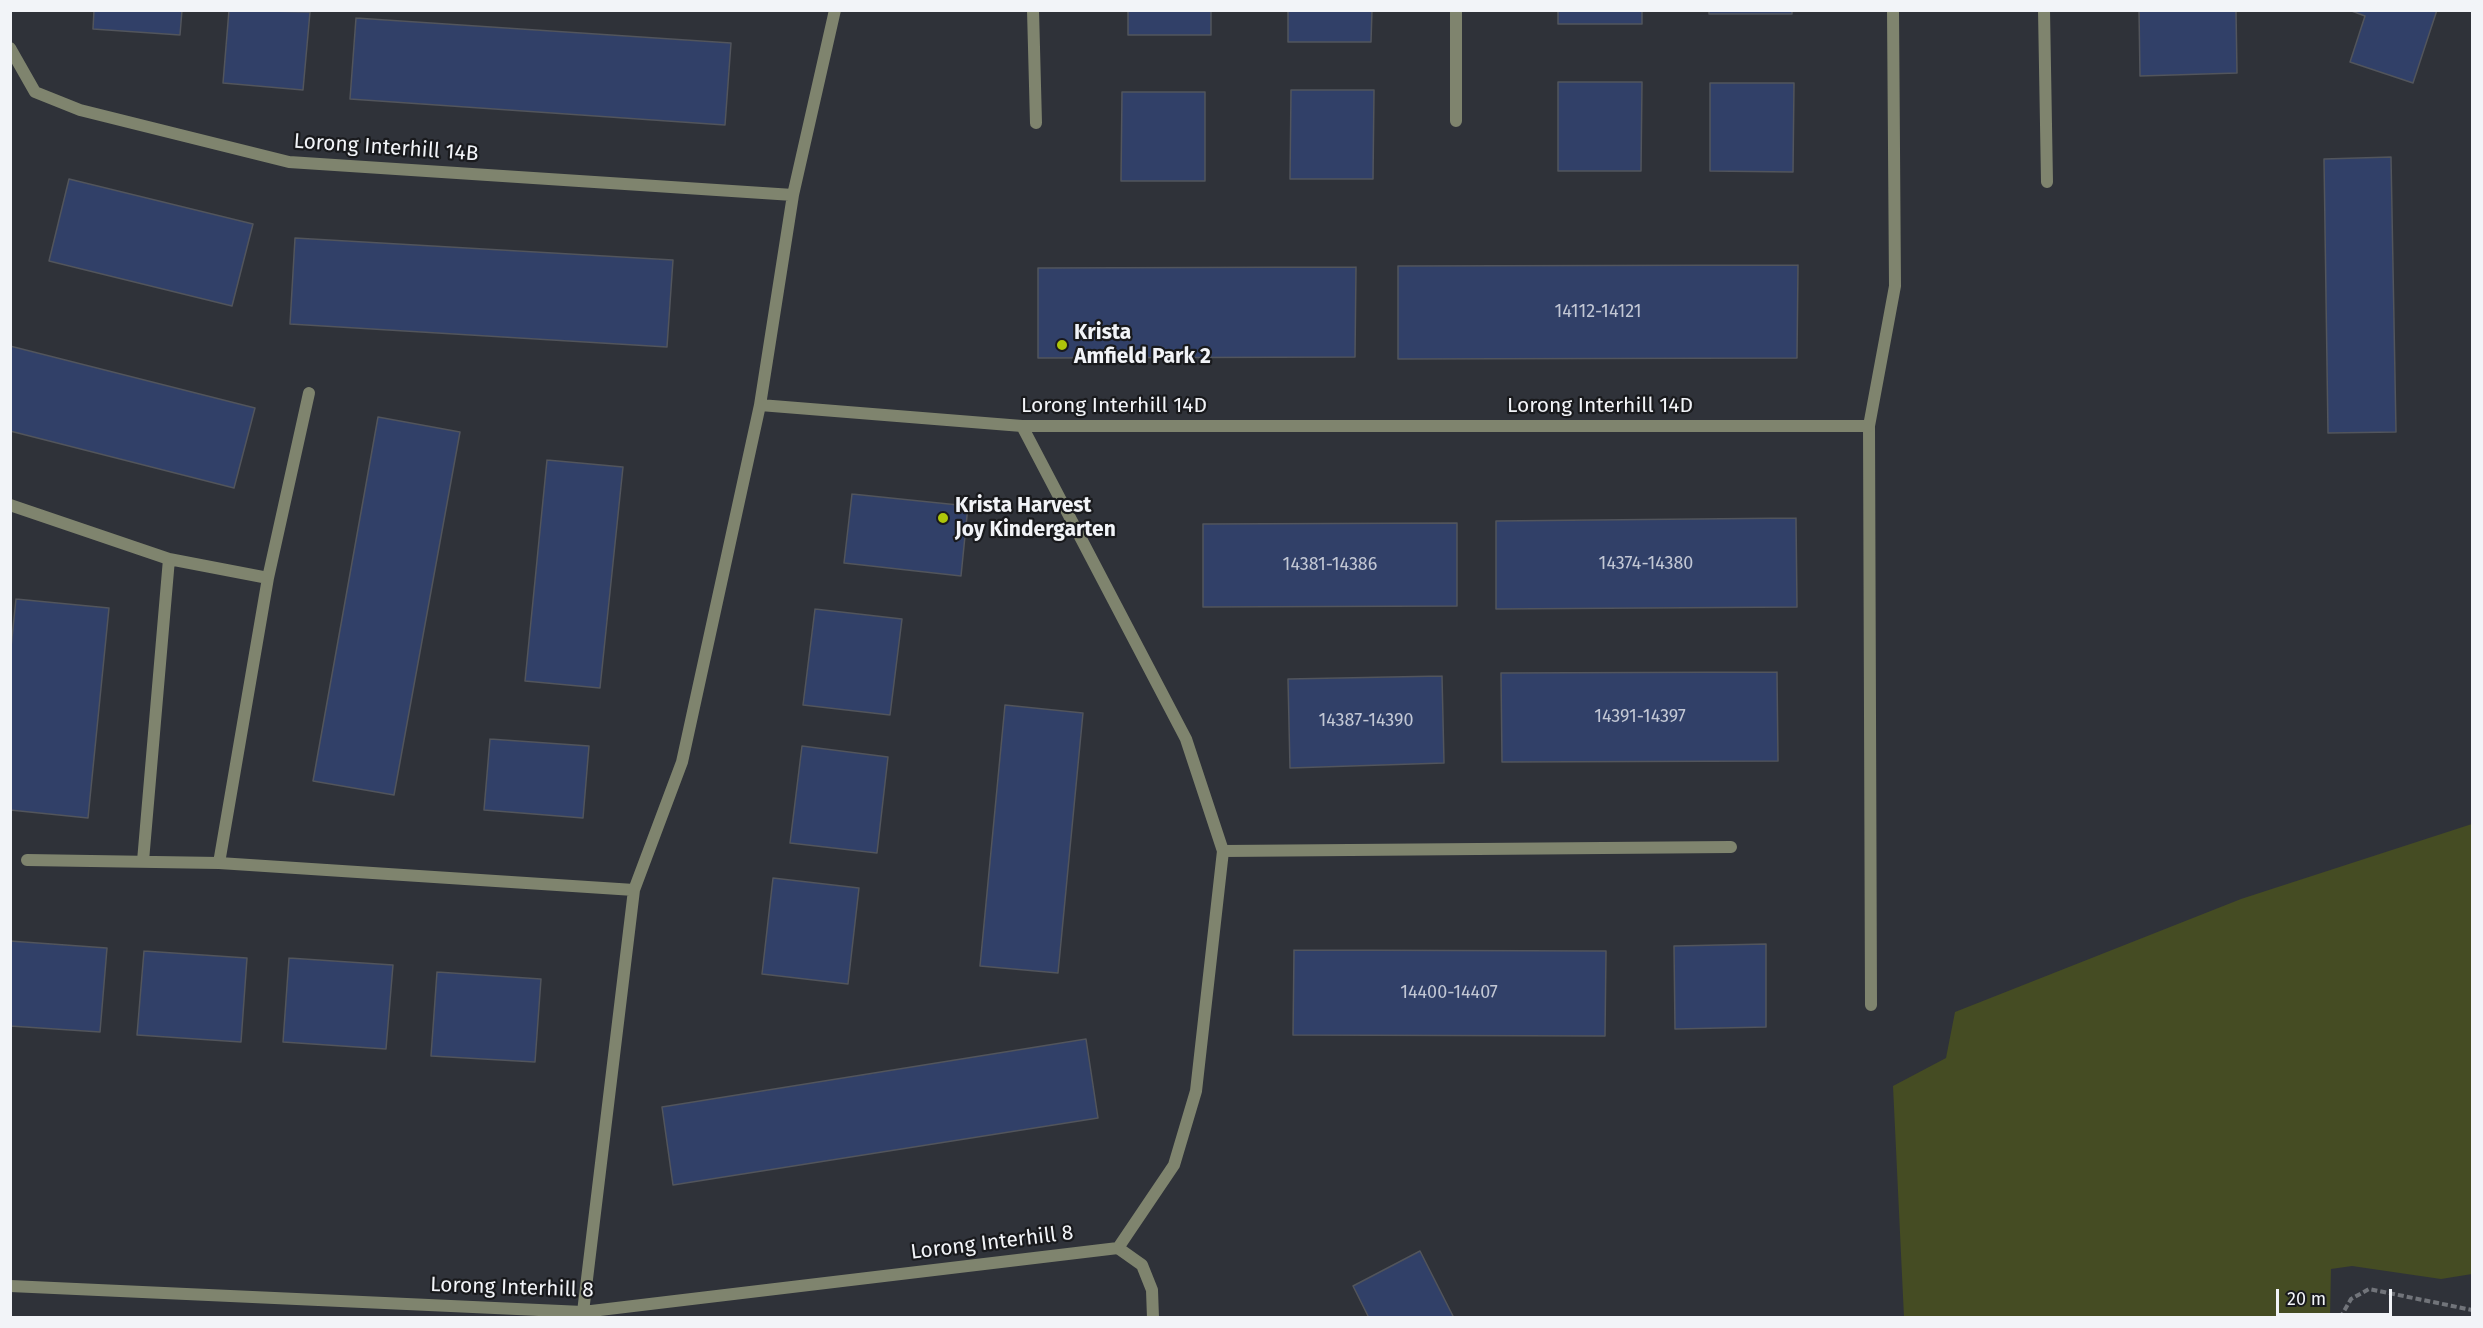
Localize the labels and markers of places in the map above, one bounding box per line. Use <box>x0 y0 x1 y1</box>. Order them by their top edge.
place label: Krista Amfield Park 2 <box>1074 320 1211 370</box>
marker: Krista Amfield Park 2 <box>1055 338 1069 352</box>
place label: Krista Harvest Joy Kindergarten <box>955 493 1116 543</box>
marker: Krista Harvest Joy Kindergarten <box>936 511 950 525</box>

